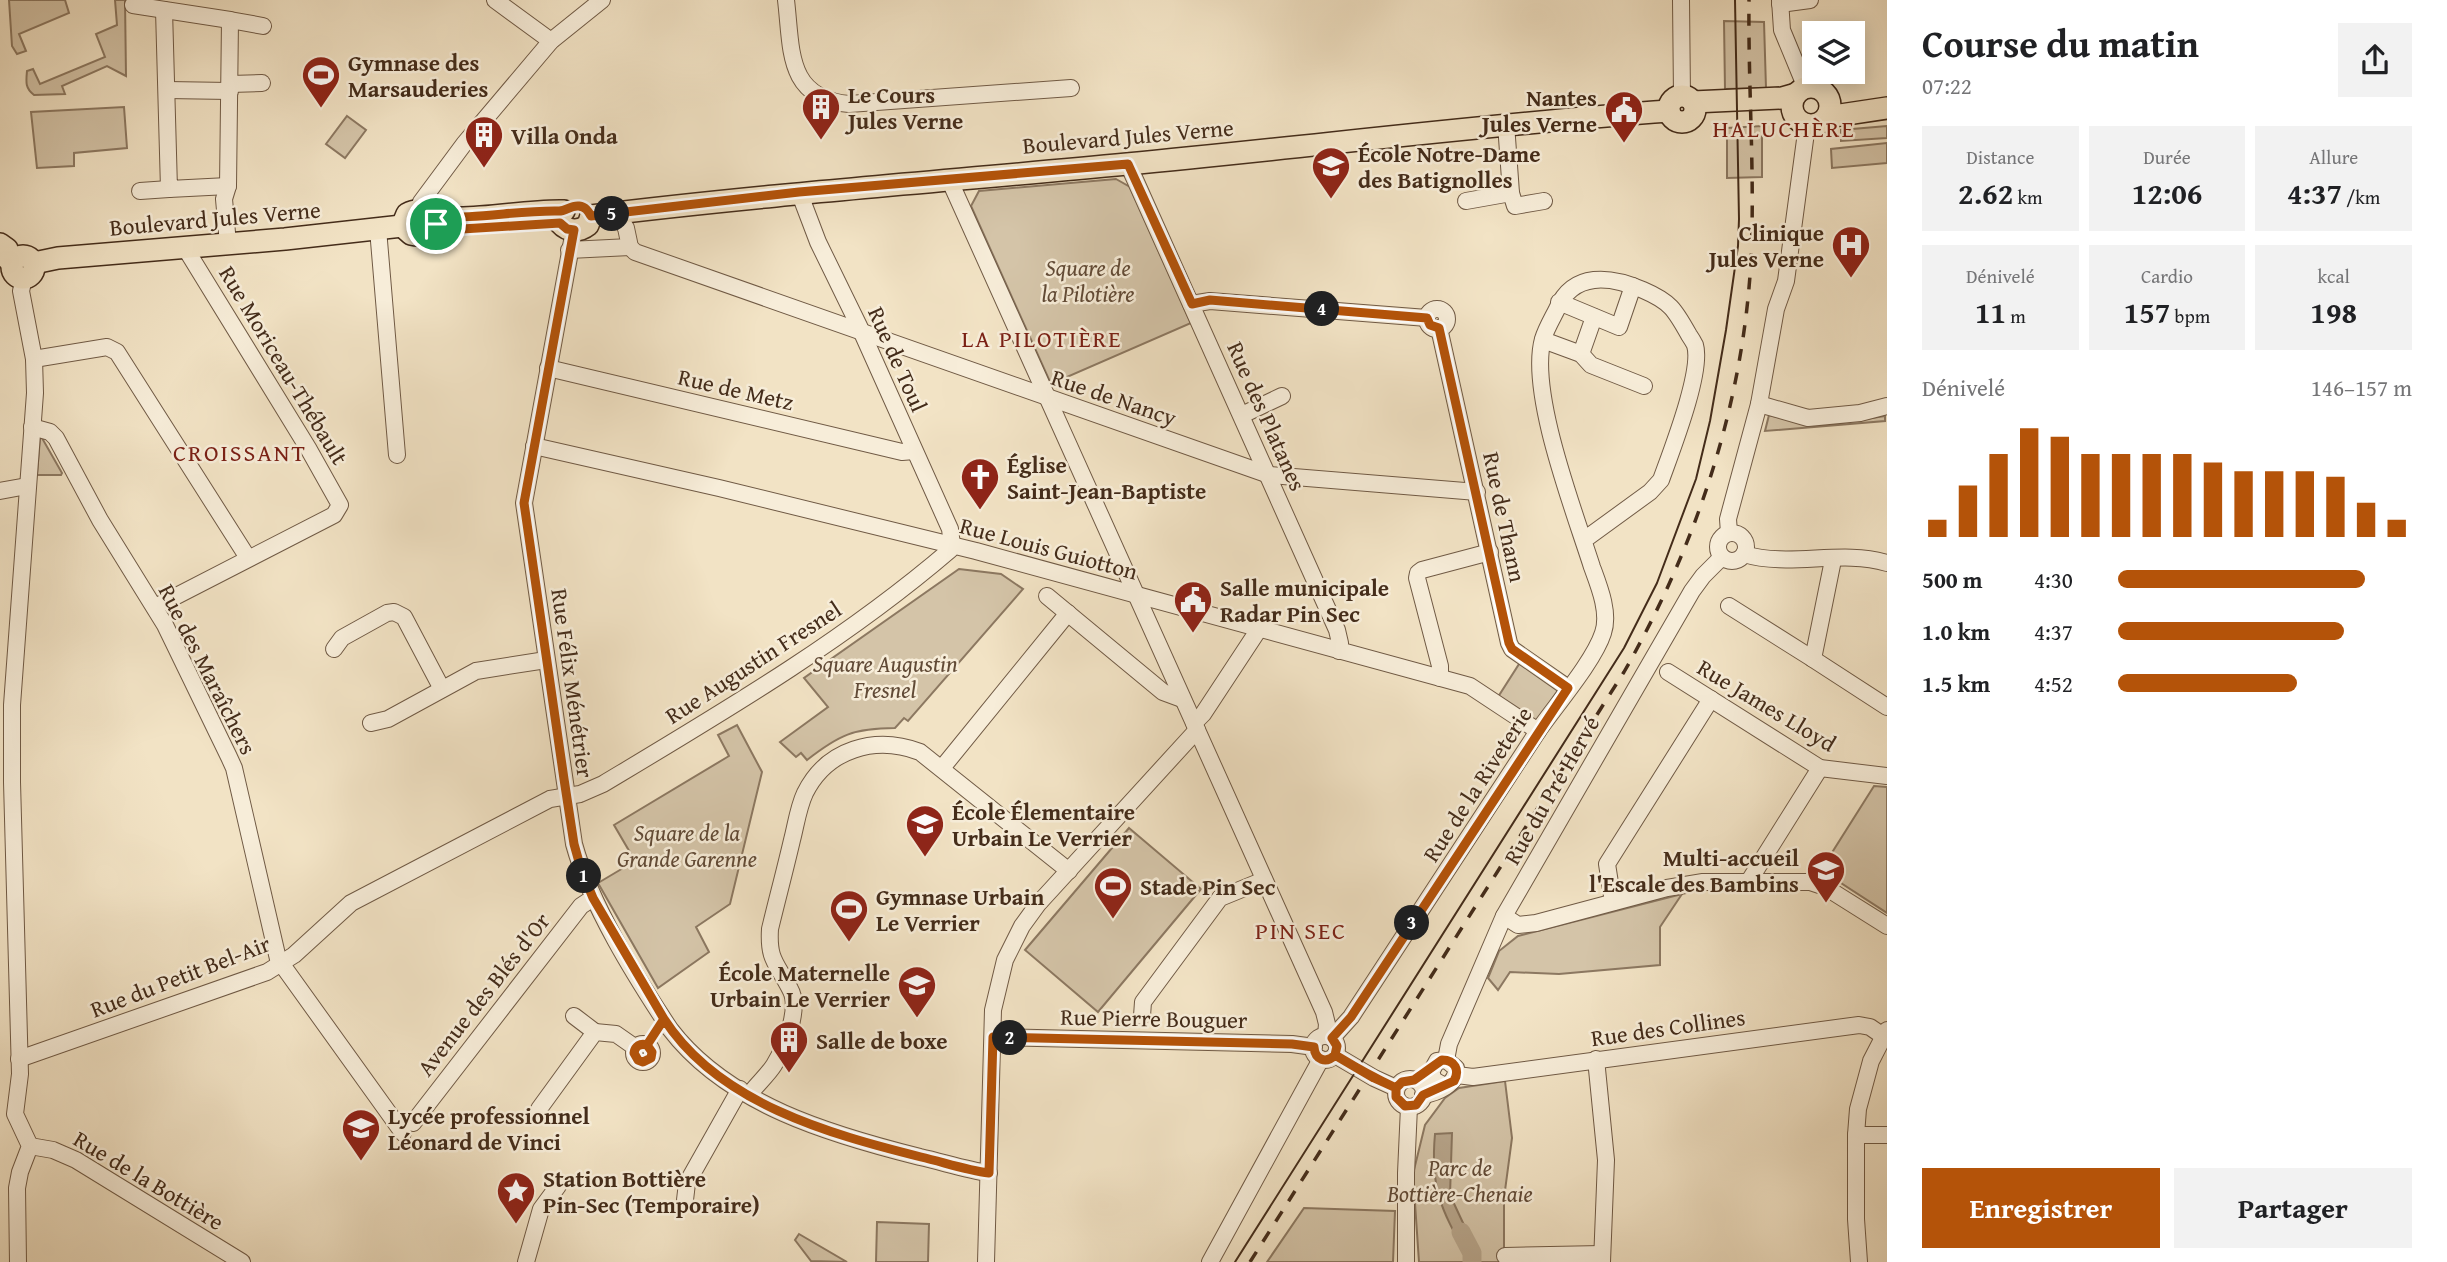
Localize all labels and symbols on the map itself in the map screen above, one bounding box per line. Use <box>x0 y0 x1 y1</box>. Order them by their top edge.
place label: Gymnase des Marsauderies <box>348 46 488 105</box>
sports icon: Gymnase des Marsauderies <box>300 54 342 109</box>
place label: Le Cours Jules Verne <box>844 78 963 137</box>
place label: Nantes Jules Verne <box>1478 81 1597 140</box>
building icon: Le Cours Jules Verne <box>800 86 842 141</box>
public building icon: Nantes Jules Verne <box>1603 89 1645 144</box>
street label: Boulevard Jules Verne <box>1021 110 1235 162</box>
district label: HALUCHÈRE <box>1712 111 1856 146</box>
building icon: Villa Onda <box>463 114 505 169</box>
place label: Villa Onda <box>511 119 618 152</box>
place label: École Notre-Dame des Batignolles <box>1358 137 1541 196</box>
school or university icon: École Notre-Dame des Batignolles <box>1310 145 1352 200</box>
street label: Boulevard Jules Verne <box>108 192 322 244</box>
pin <box>406 194 466 254</box>
pin: 5 <box>594 196 630 232</box>
place label: Clinique Jules Verne <box>1705 216 1824 275</box>
hospital icon: Clinique Jules Verne <box>1830 224 1872 279</box>
park label: Square de la Pilotière <box>1041 251 1135 310</box>
street label: Rue Moriceau-Thébault <box>211 259 357 471</box>
pin: 4 <box>1304 292 1340 326</box>
street label: Rue de Toul <box>860 301 936 417</box>
district label: LA PILOTIÈRE <box>961 321 1123 356</box>
street label: Rue des Platanes <box>1219 336 1315 496</box>
street label: Rue de Metz <box>675 360 797 418</box>
street label: Rue de Nancy <box>1047 360 1181 434</box>
district label: CROISSANT <box>173 435 307 470</box>
place label: Église Saint-Jean-Baptiste <box>1007 448 1206 507</box>
street label: Rue de Thann <box>1475 449 1535 585</box>
church icon: Église Saint-Jean-Baptiste <box>959 456 1001 511</box>
street label: Rue Louis Guiotton <box>957 508 1142 588</box>
place label: Salle municipale Radar Pin Sec <box>1220 571 1389 630</box>
street label: Rue des Maraîchers <box>151 578 265 760</box>
public building icon: Salle municipale Radar Pin Sec <box>1172 579 1214 634</box>
street label: Rue Félix Ménétrier <box>543 586 603 780</box>
street label: Rue Augustin Fresnel <box>658 593 848 731</box>
park label: Square Augustin Fresnel <box>812 647 958 706</box>
street label: Rue James Lloyd <box>1691 651 1843 760</box>
street label: Rue de la Riveterie <box>1414 700 1540 868</box>
street label: Rue du Pré Hervé <box>1495 710 1607 870</box>
place label: École Élementaire Urbain Le Verrier <box>952 795 1135 854</box>
school or university icon: École Élementaire Urbain Le Verrier <box>904 803 946 858</box>
park label: Square de la Grande Garenne <box>617 816 757 875</box>
place label: Multi-accueil l'Escale des Bambins <box>1589 841 1799 900</box>
school or university icon: Multi-accueil l'Escale des Bambins <box>1805 849 1847 904</box>
pin: 1 <box>566 858 602 894</box>
sports icon: Stade Pin Sec <box>1092 865 1134 920</box>
place label: Stade Pin Sec <box>1140 870 1276 903</box>
place label: Gymnase Urbain Le Verrier <box>876 880 1045 939</box>
sports icon: Gymnase Urbain Le Verrier <box>828 888 870 943</box>
street label: Avenue des Blés d'Or <box>409 905 558 1083</box>
pin: 3 <box>1394 906 1430 940</box>
district label: PIN SEC <box>1255 913 1347 948</box>
street label: Rue du Petit Bel-Air <box>85 926 275 1026</box>
place label: École Maternelle Urbain Le Verrier <box>710 956 890 1015</box>
school or university icon: École Maternelle Urbain Le Verrier <box>896 964 938 1019</box>
street label: Rue Pierre Bouguer <box>1060 1000 1248 1036</box>
street label: Rue des Collines <box>1589 1000 1747 1054</box>
building icon: Salle de boxe <box>768 1019 810 1074</box>
pin: 2 <box>992 1020 1028 1056</box>
place label: Salle de boxe <box>816 1024 948 1057</box>
place label: Lycée professionnel Léonard de Vinci <box>388 1099 590 1158</box>
school or university icon: Lycée professionnel Léonard de Vinci <box>340 1107 382 1162</box>
street label: Rue de la Bottière <box>68 1122 230 1238</box>
park label: Parc de Bottière-Chenaie <box>1386 1151 1533 1210</box>
place label: Station Bottière Pin-Sec (Temporaire) <box>543 1162 760 1221</box>
place icon: Station Bottière Pin-Sec (Temporaire) <box>495 1170 537 1225</box>

